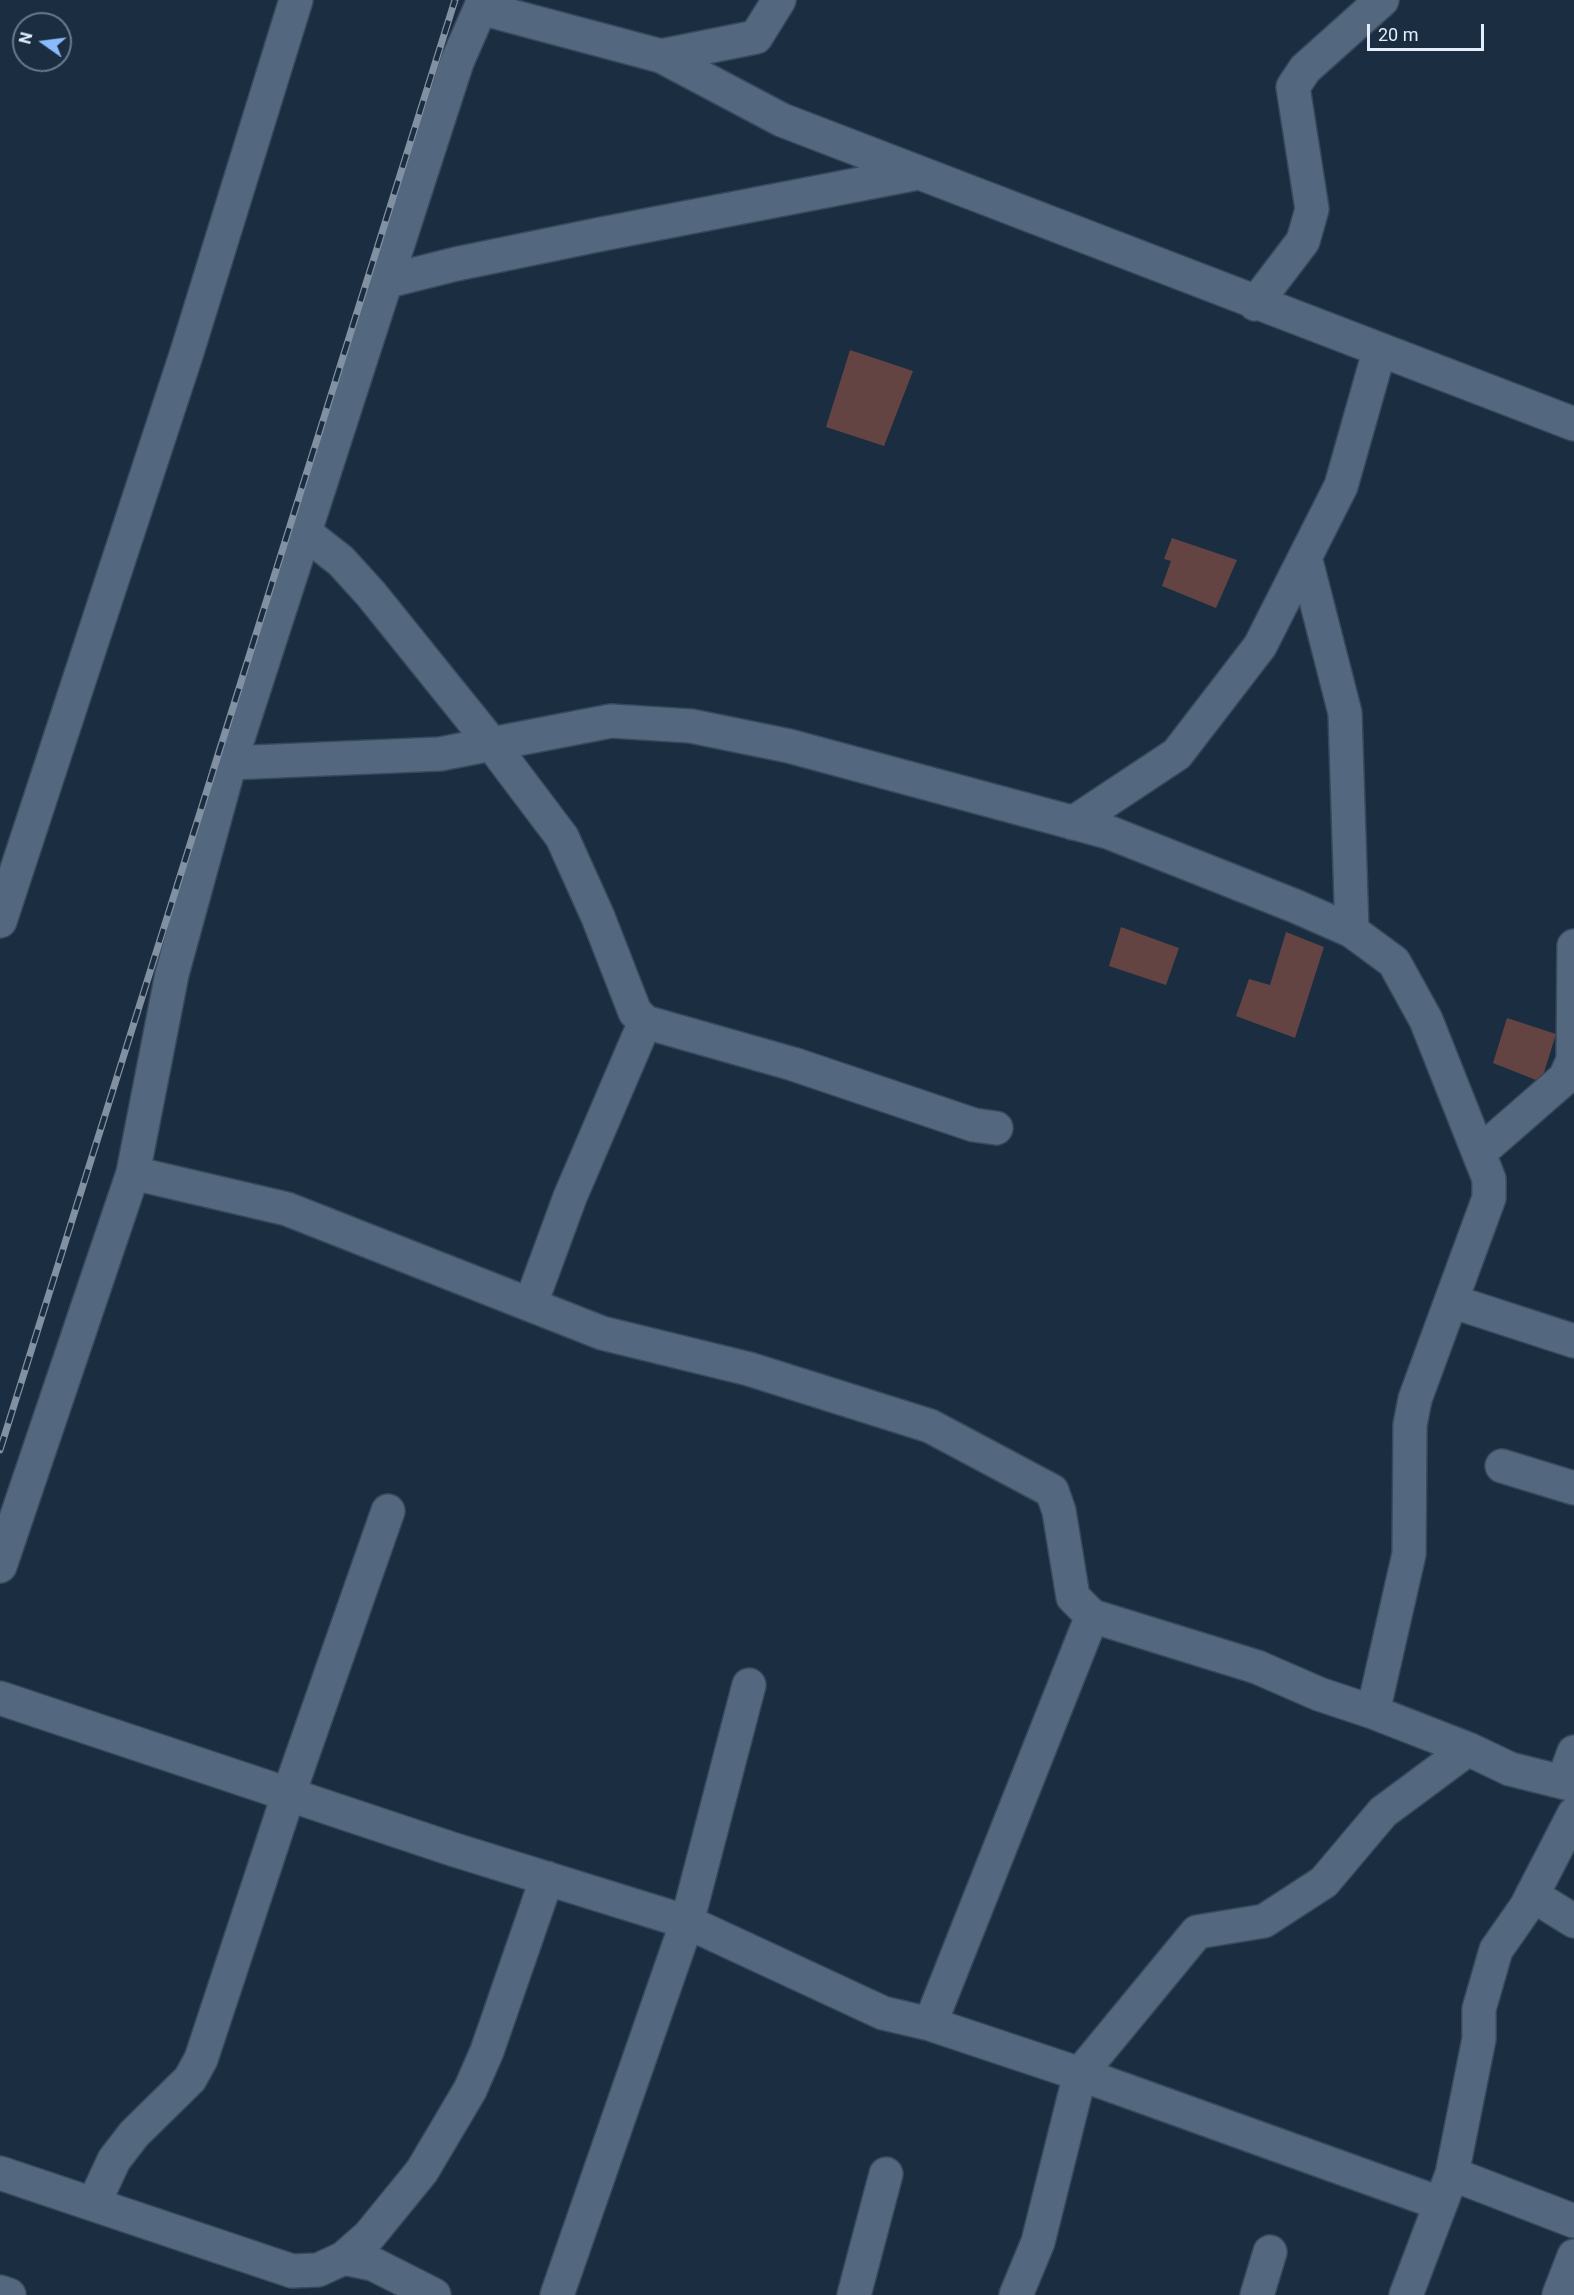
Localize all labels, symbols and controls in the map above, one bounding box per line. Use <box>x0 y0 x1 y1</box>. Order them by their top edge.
north arrow <box>12 12 72 72</box>
scale bar <box>1370 12 1487 50</box>
text: 20 m <box>1378 24 1418 45</box>
text: N <box>15 30 37 46</box>

